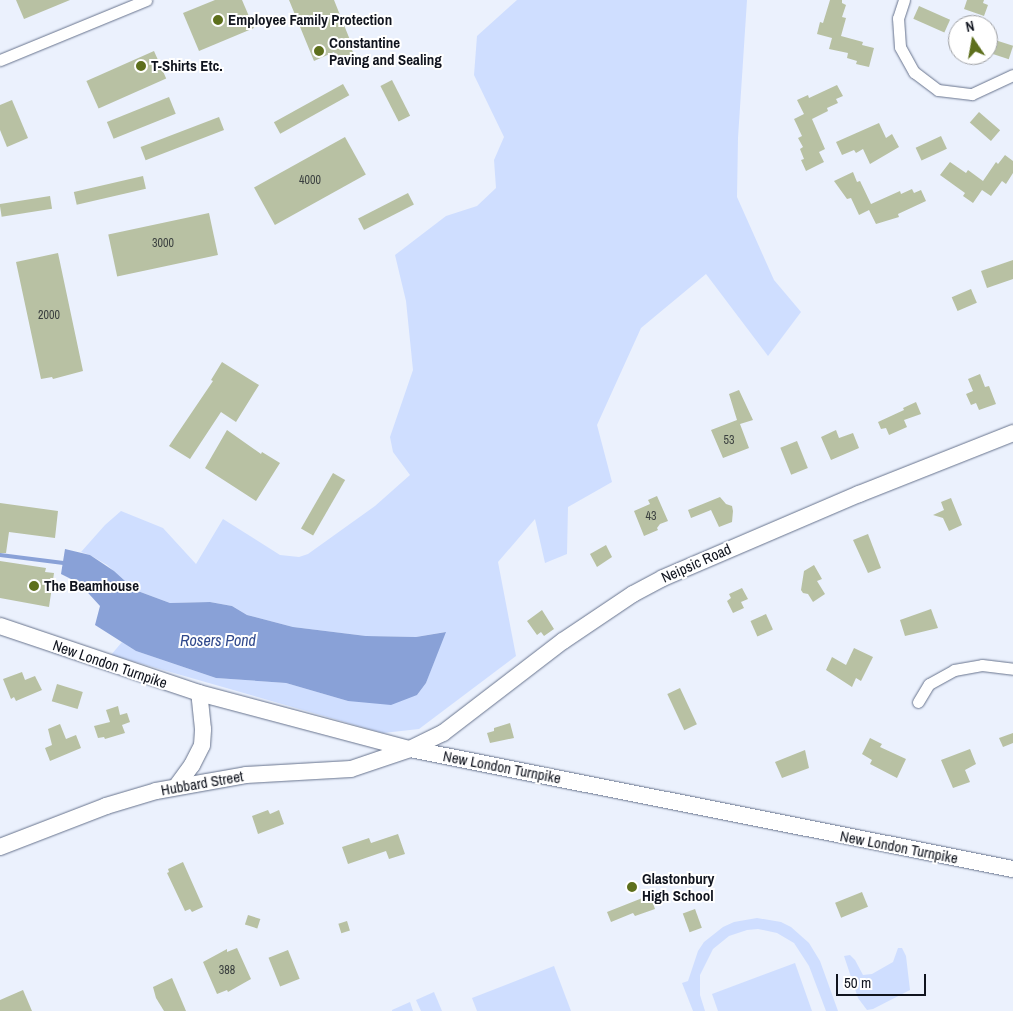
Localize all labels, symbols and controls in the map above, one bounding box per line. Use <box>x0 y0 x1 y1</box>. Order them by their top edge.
place label: Employee Family Protection <box>228 11 392 29</box>
marker: Employee Family Protection <box>212 14 224 26</box>
north arrow <box>948 15 998 65</box>
text: N <box>964 17 976 36</box>
place label: Constantine Paving and Sealing <box>329 33 442 68</box>
marker: Constantine Paving and Sealing <box>313 45 325 57</box>
place label: T-Shirts Etc. <box>151 57 223 75</box>
marker: T-Shirts Etc. <box>135 60 147 72</box>
house number: 4000 <box>299 174 321 188</box>
house number: 3000 <box>152 237 174 251</box>
house number: 2000 <box>38 309 60 323</box>
house number: 53 <box>724 434 734 448</box>
house number: 43 <box>646 510 656 524</box>
street label: Neipsic Road <box>658 540 734 586</box>
place label: The Beamhouse <box>44 577 139 595</box>
marker: The Beamhouse <box>28 580 40 592</box>
water label: Rosers Pond <box>180 630 256 650</box>
street label: New London Turnpike <box>50 636 170 692</box>
street label: New London Turnpike <box>441 747 563 787</box>
street label: Hubbard Street <box>159 767 245 799</box>
street label: New London Turnpike <box>838 827 960 867</box>
place label: Glastonbury High School <box>642 869 714 904</box>
marker: Glastonbury High School <box>626 881 638 893</box>
house number: 388 <box>219 964 235 978</box>
scale bar <box>838 964 928 996</box>
text: 50 m <box>844 972 871 993</box>

